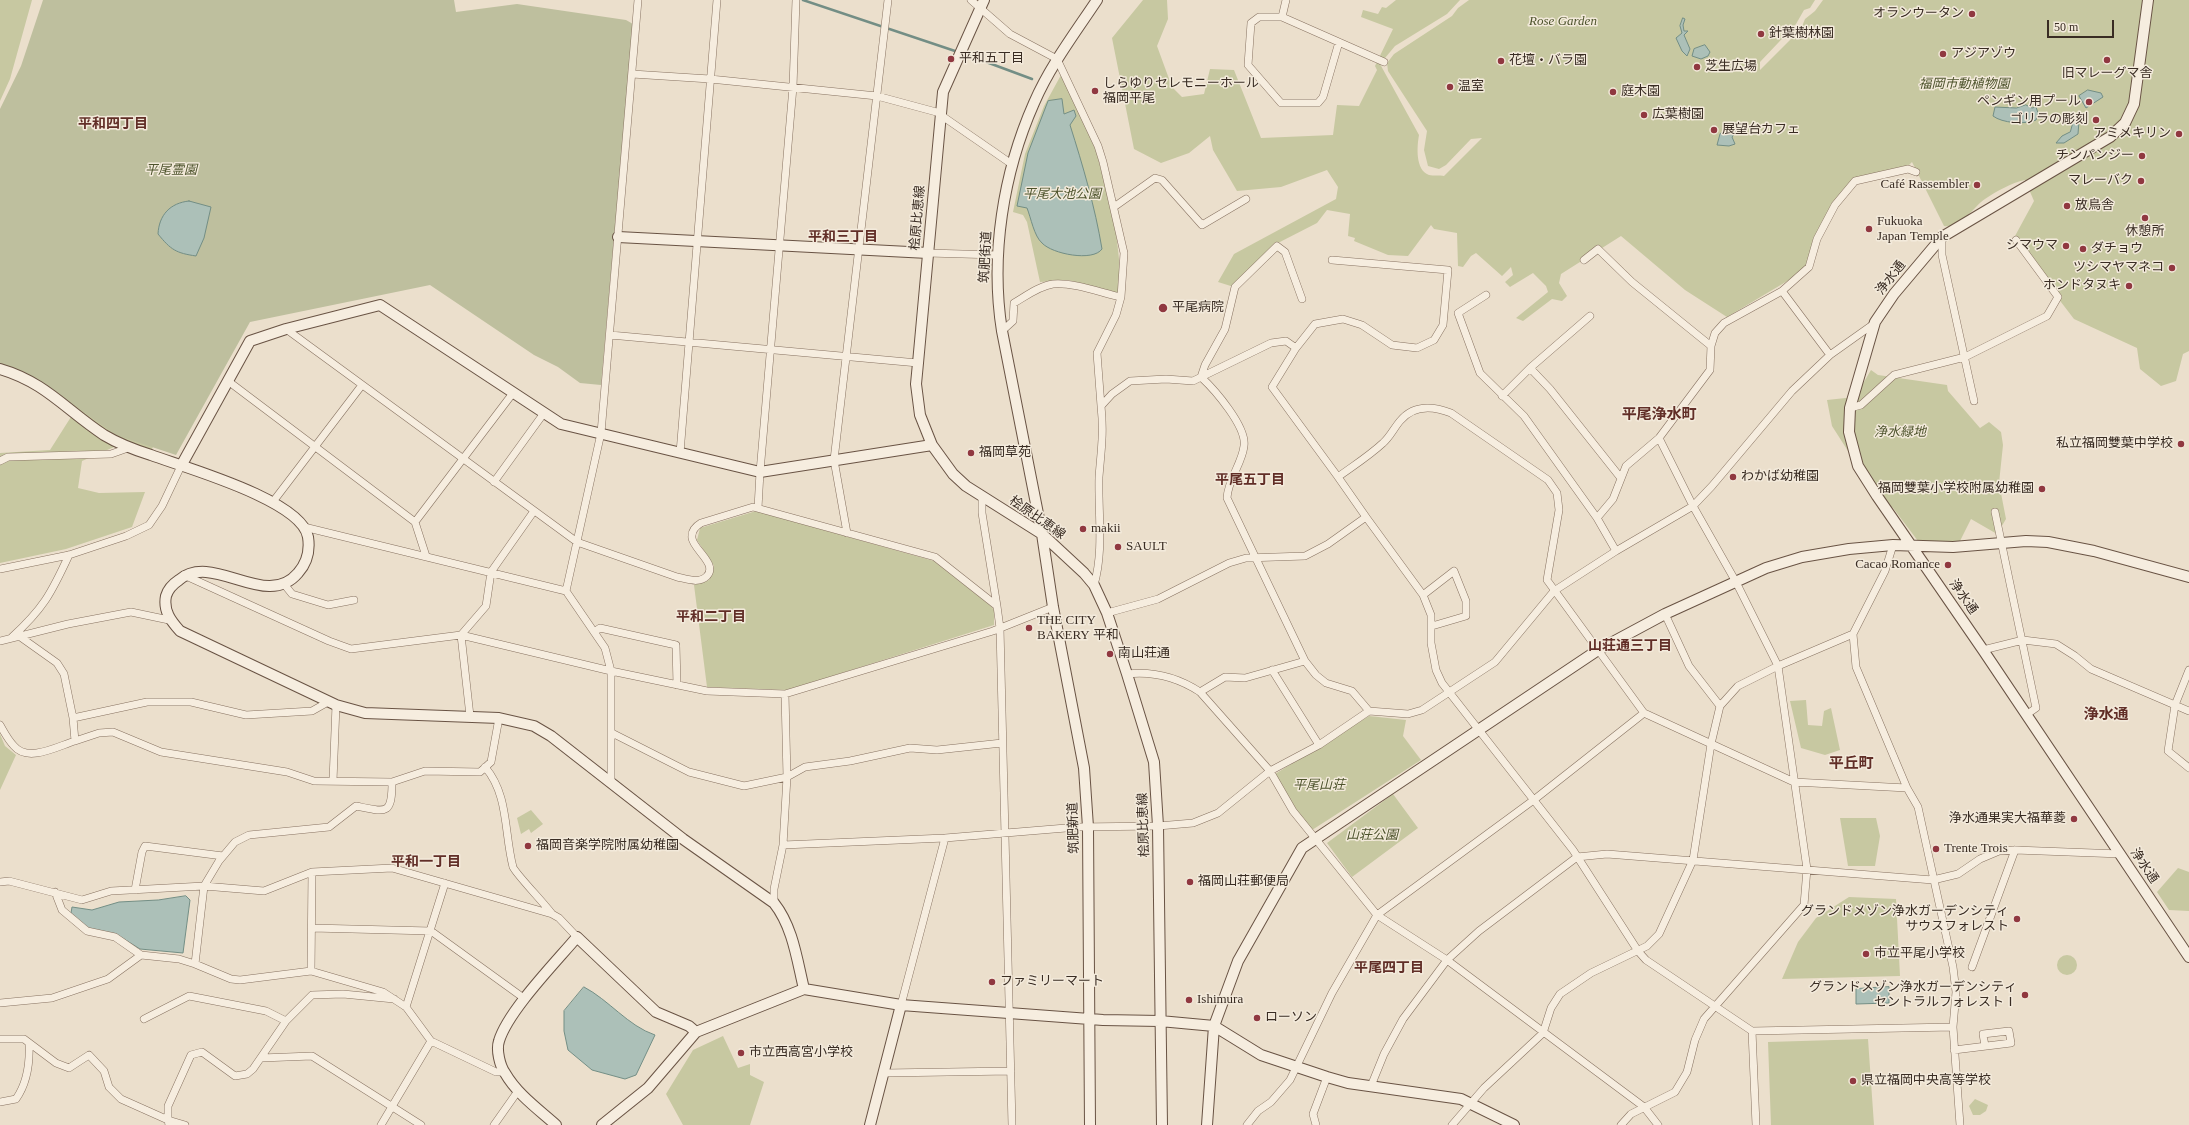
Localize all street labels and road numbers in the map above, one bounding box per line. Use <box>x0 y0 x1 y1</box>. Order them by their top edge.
street label: 桧原比恵線 <box>907 185 929 251</box>
street label: 筑肥街道 <box>977 231 995 283</box>
street label: 浄水通 <box>1873 258 1909 298</box>
street label: 桧原比恵線 <box>1006 493 1068 543</box>
street label: 浄水通 <box>1945 577 1981 617</box>
street label: 桧原比恵線 <box>1135 792 1153 858</box>
street label: 筑肥新道 <box>1065 802 1083 854</box>
street label: 浄水通 <box>2127 845 2161 887</box>

